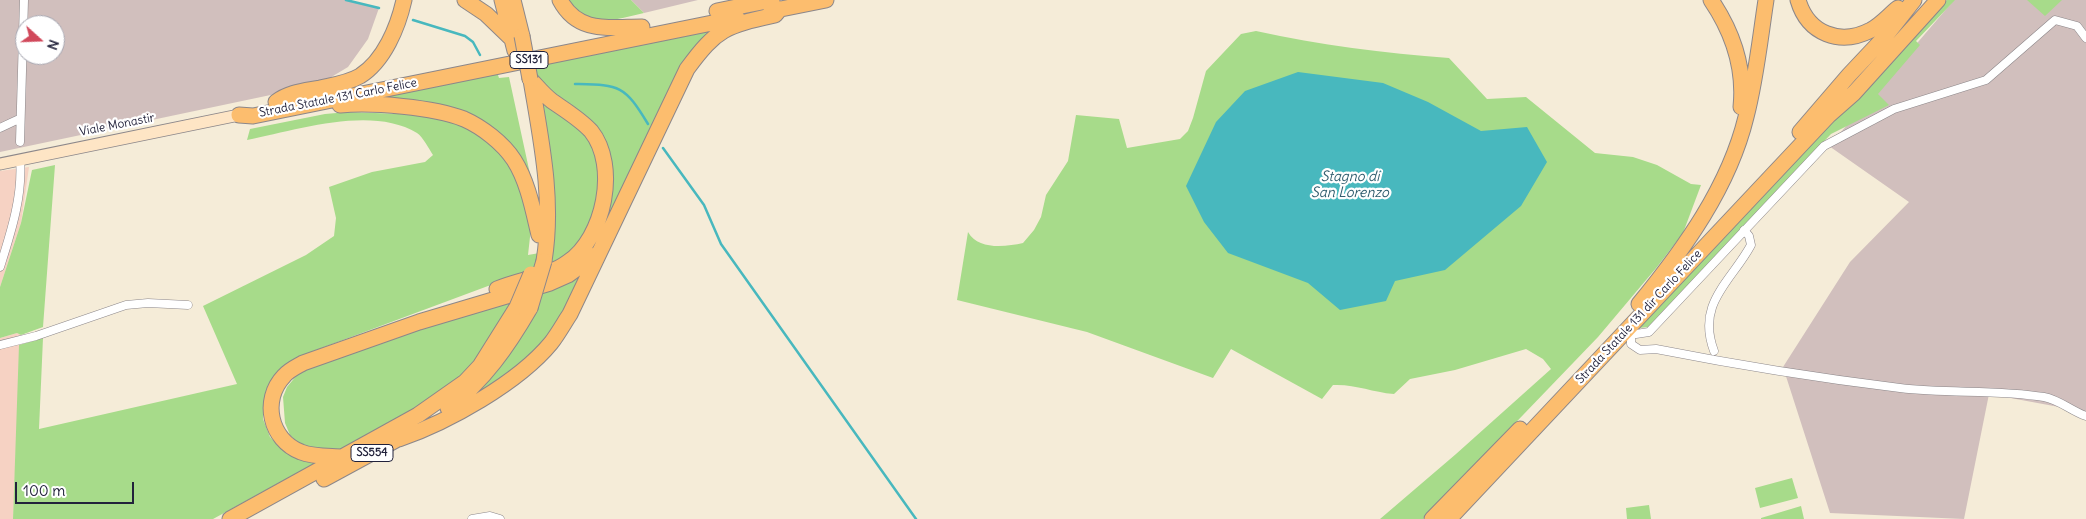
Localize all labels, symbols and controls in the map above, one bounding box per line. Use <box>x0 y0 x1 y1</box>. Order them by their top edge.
north arrow <box>15 15 65 65</box>
text: N <box>43 37 63 52</box>
road number: SS131 <box>510 52 548 68</box>
street label: Strada Statale 131 Carlo Felice <box>258 76 418 120</box>
street label: Viale Monastir <box>78 111 156 139</box>
water label: Stagno di San Lorenzo <box>1311 169 1389 202</box>
street label: Strada Statale 131 dir Carlo Felice <box>1573 247 1705 387</box>
road number: SS554 <box>351 444 393 462</box>
scale bar <box>18 472 136 504</box>
text: 100 m <box>23 481 65 500</box>

